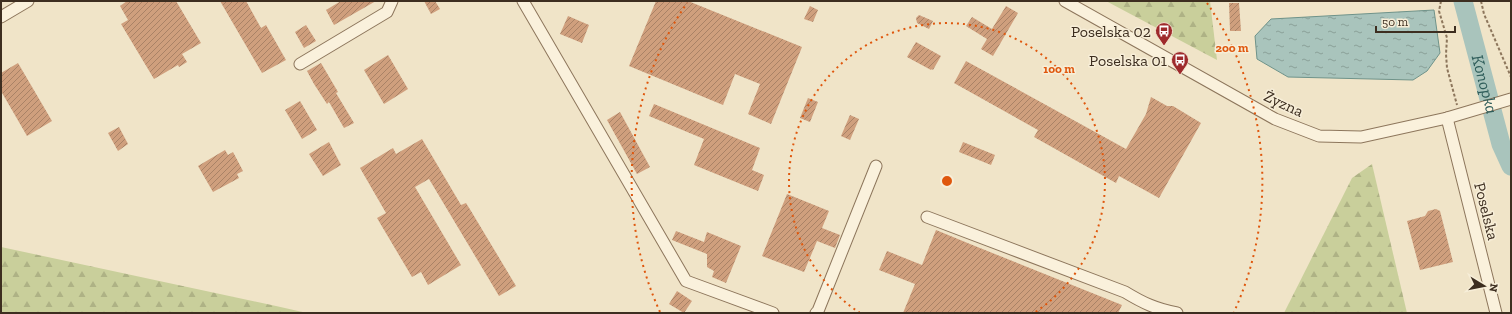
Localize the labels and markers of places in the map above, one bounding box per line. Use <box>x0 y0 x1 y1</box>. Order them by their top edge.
bus stop icon: Poselska 02 <box>1154 21 1174 46</box>
place label: Poselska 02 <box>1071 22 1151 41</box>
bus stop icon: Poselska 01 <box>1170 50 1190 75</box>
place label: Poselska 01 <box>1089 51 1167 70</box>
centre of rings <box>940 174 954 188</box>

